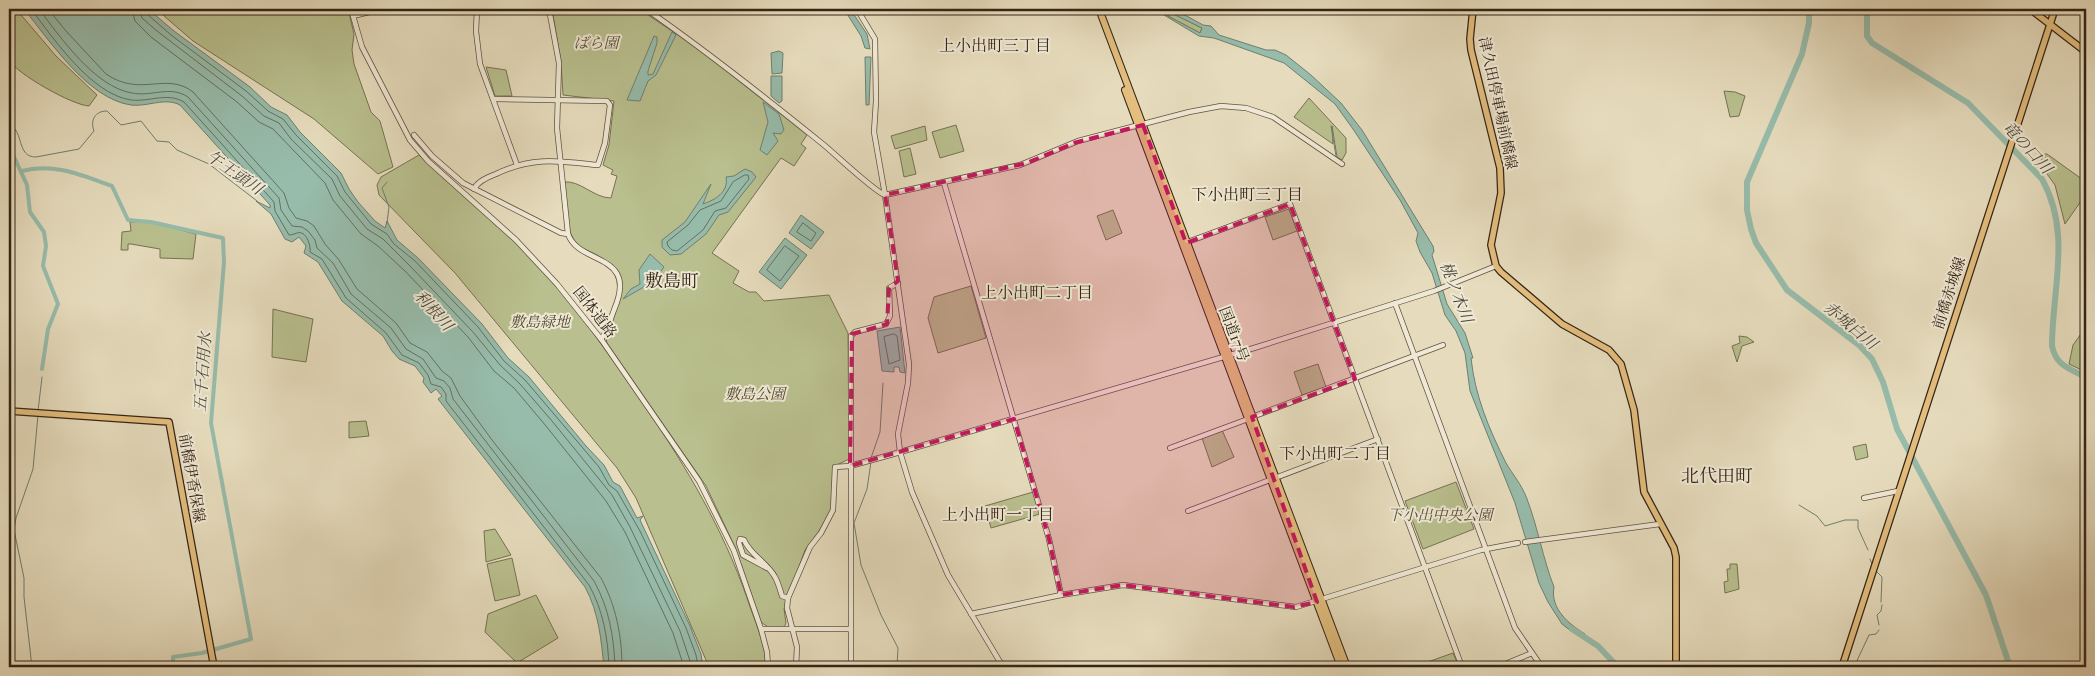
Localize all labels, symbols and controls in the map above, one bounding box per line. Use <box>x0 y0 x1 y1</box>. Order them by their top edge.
park label: ばら園 <box>573 34 621 52</box>
street label: 津久田停車場前橋線 <box>1475 35 1521 171</box>
district label: 上小出町三丁目 <box>939 36 1051 55</box>
water label: 竜の口川 <box>1999 117 2057 179</box>
water label: 午王頭川 <box>203 146 268 200</box>
district label: 下小出町三丁目 <box>1191 185 1303 204</box>
street label: 前橋赤城線 <box>1929 255 1969 331</box>
water label: 桃ノ木川 <box>1436 259 1478 327</box>
district label: 敷島町 <box>645 271 699 292</box>
street label: 国体道路 <box>569 283 621 341</box>
district label: 上小出町二丁目 <box>981 283 1093 302</box>
water label: 利根川 <box>411 286 458 336</box>
water label: 赤城白川 <box>1820 298 1883 355</box>
street label: 国道17号 <box>1215 304 1253 364</box>
park label: 敷島緑地 <box>510 313 572 331</box>
water label: 五千石用水 <box>190 329 215 413</box>
park label: 敷島公園 <box>725 385 788 403</box>
street label: 前橋伊香保線 <box>175 432 209 524</box>
district label: 下小出町二丁目 <box>1279 444 1391 463</box>
district label: 北代田町 <box>1681 466 1753 487</box>
district label: 上小出町一丁目 <box>942 505 1054 524</box>
park label: 下小出中央公園 <box>1387 506 1495 524</box>

